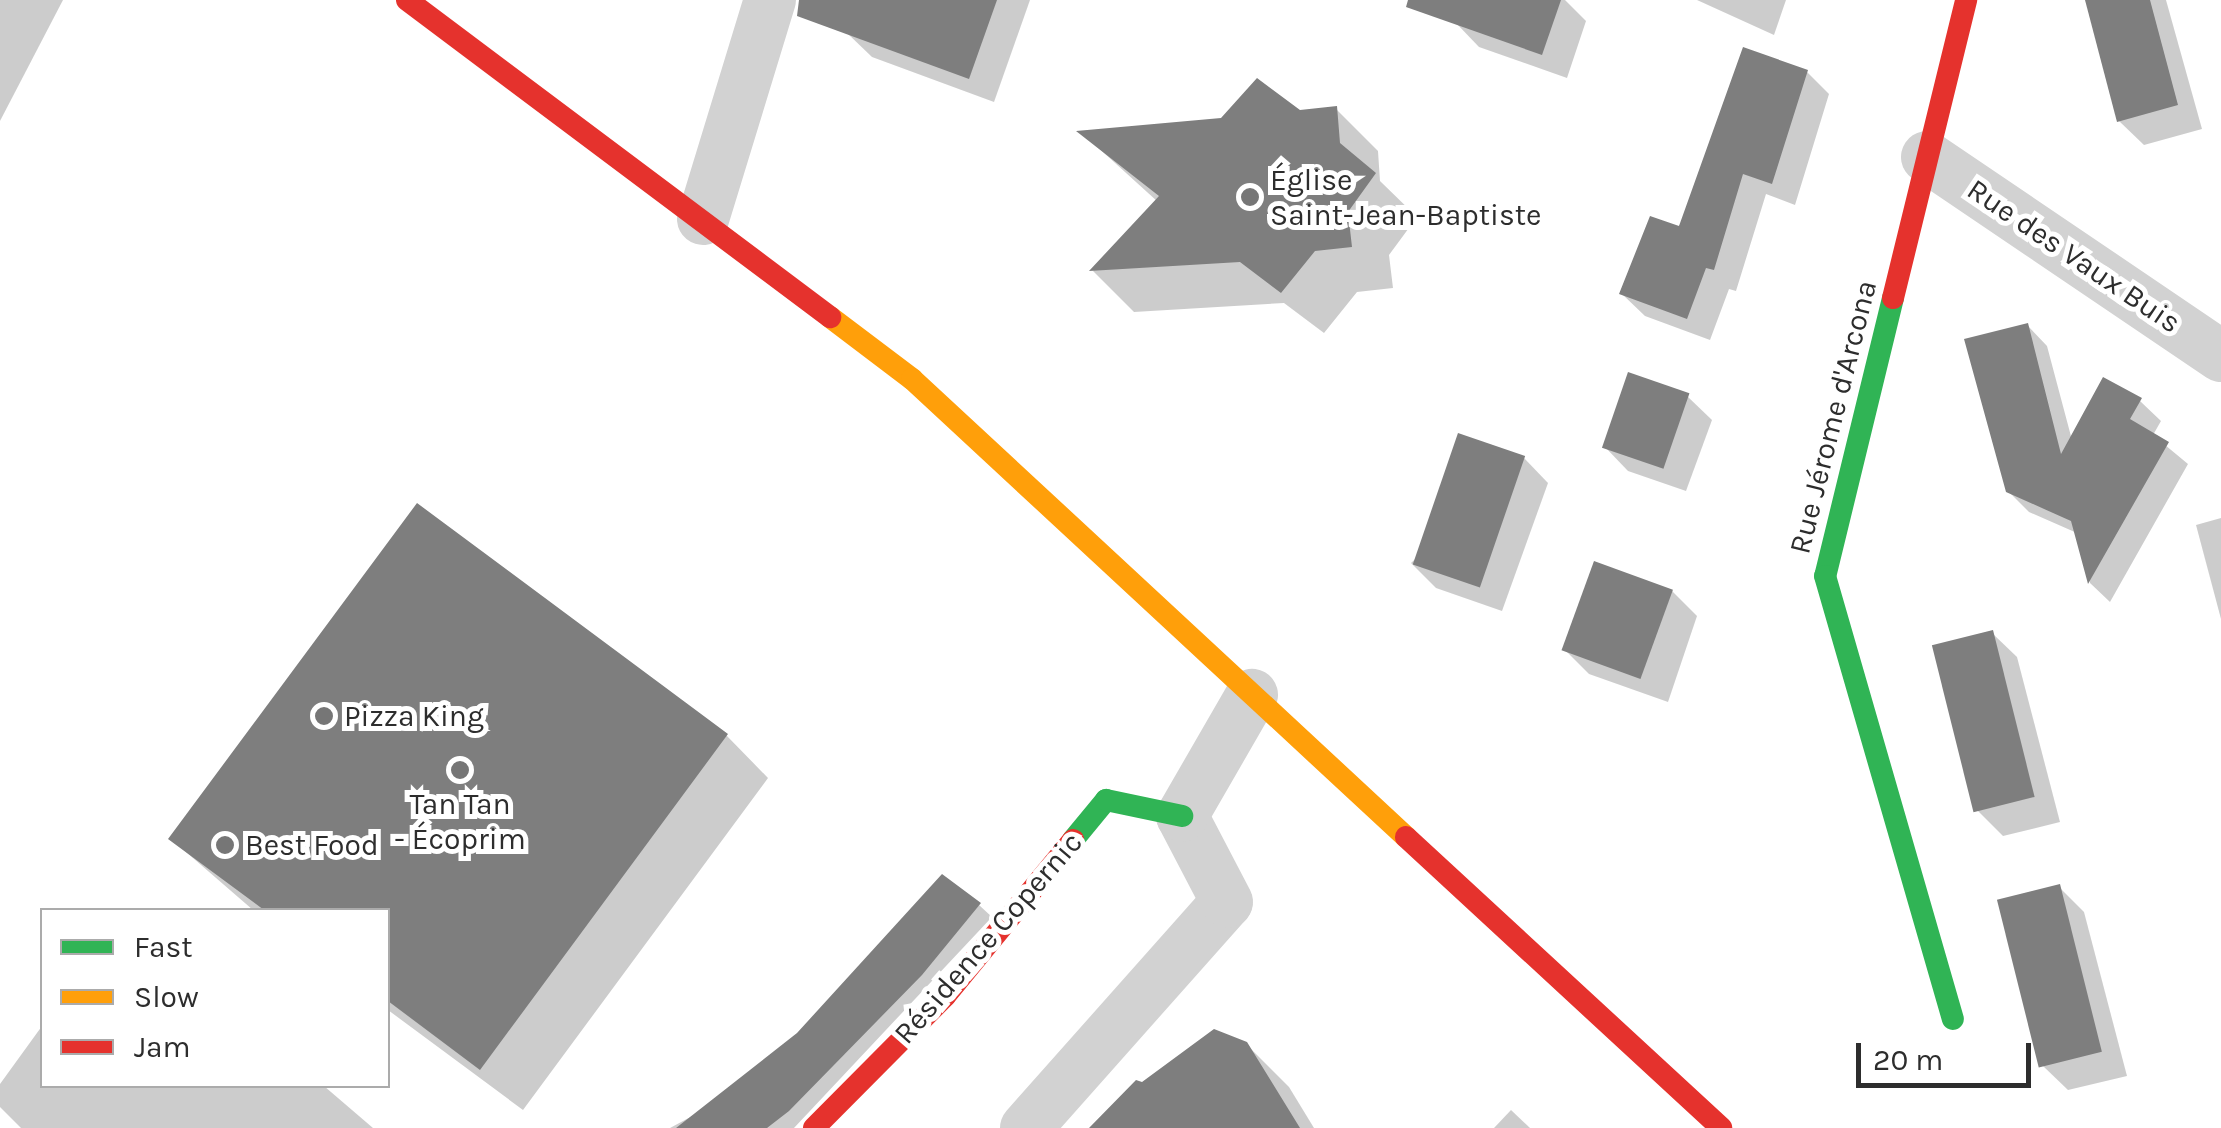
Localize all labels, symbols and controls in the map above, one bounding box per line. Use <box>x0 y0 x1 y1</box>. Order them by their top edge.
place label: Église Saint-Jean-Baptiste <box>1270 162 1541 232</box>
street label: Rue des Vaux Buis <box>1960 171 2188 341</box>
marker: Église Saint-Jean-Baptiste <box>1239 186 1261 208</box>
street label: Rue Jérome d'Arcona <box>1782 276 1884 558</box>
place label: Pizza King <box>344 698 484 734</box>
marker: Pizza King <box>313 705 335 727</box>
marker: Tan Tan - Écoprim <box>449 759 471 781</box>
place label: Tan Tan - Écoprim <box>394 786 526 856</box>
street label: Résidence Copernic <box>886 825 1090 1051</box>
place label: Best Food <box>245 827 379 863</box>
marker: Best Food <box>214 834 236 856</box>
legend <box>40 908 390 1088</box>
text: Fast <box>134 929 193 965</box>
text: Slow <box>134 979 199 1015</box>
scale bar <box>1861 1023 2036 1085</box>
text: Jam <box>134 1029 191 1065</box>
text: 20 m <box>1873 1042 1943 1078</box>

